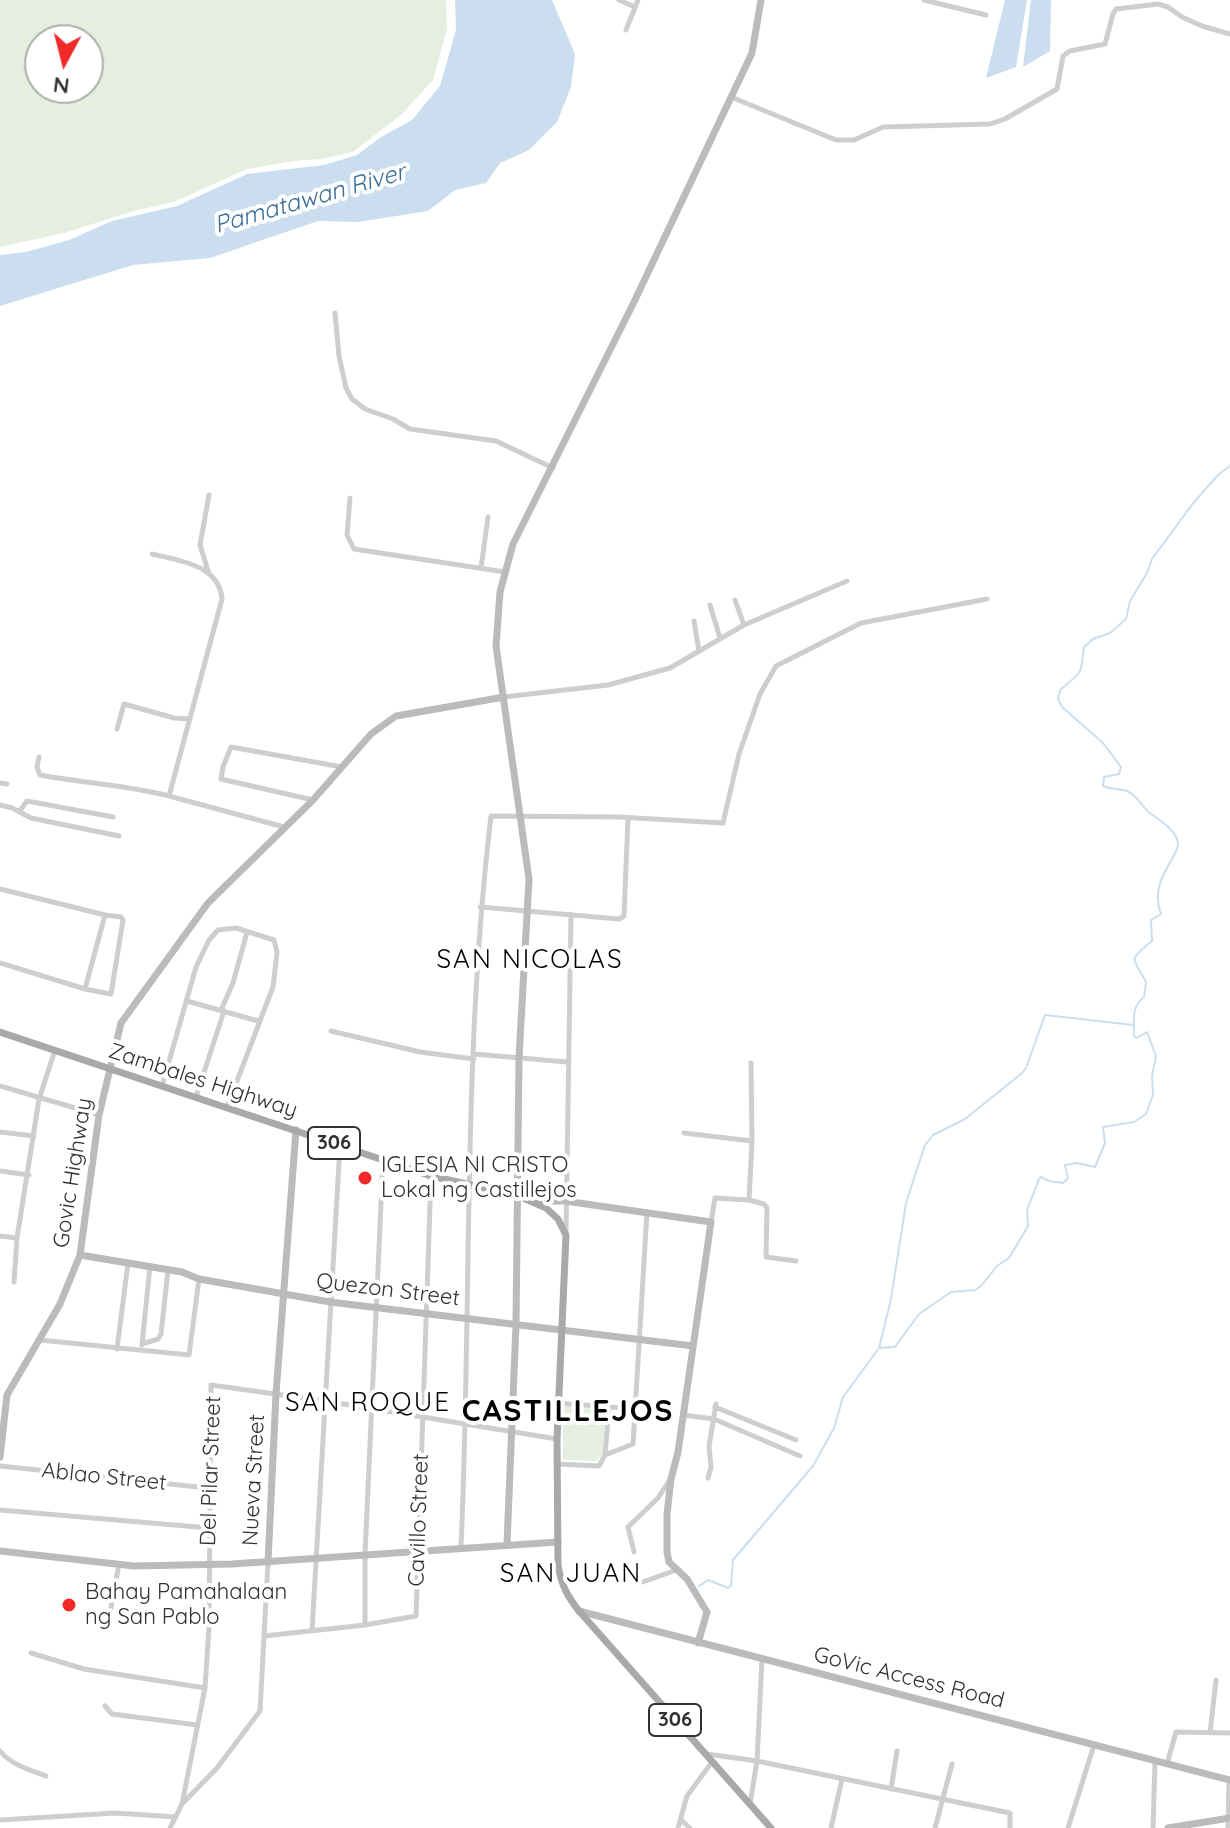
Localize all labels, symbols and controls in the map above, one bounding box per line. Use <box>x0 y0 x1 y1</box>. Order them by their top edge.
north arrow <box>24 24 104 104</box>
text: N <box>52 71 71 101</box>
water label: Pamatawan River <box>211 158 409 240</box>
district label: SAN NICOLAS <box>436 944 624 976</box>
street label: Zambales Highway <box>105 1038 301 1124</box>
street label: Govic Highway <box>48 1096 98 1250</box>
road number: 306 <box>308 1127 360 1159</box>
place label: IGLESIA NI CRISTO Lokal ng Castillejos <box>381 1152 577 1204</box>
marker: IGLESIA NI CRISTO Lokal ng Castillejos <box>356 1169 374 1187</box>
street label: Quezon Street <box>315 1268 461 1312</box>
district label: SAN ROQUE <box>285 1387 451 1419</box>
district label: CASTILLEJOS <box>462 1394 674 1430</box>
street label: Del Pilar Street <box>195 1395 227 1547</box>
street label: Nueva Street <box>237 1413 271 1547</box>
street label: Cavillo Street <box>403 1453 435 1587</box>
street label: Ablao Street <box>40 1457 168 1497</box>
district label: SAN JUAN <box>500 1558 642 1590</box>
place label: Bahay Pamahalaan ng San Pablo <box>85 1579 287 1630</box>
marker: Bahay Pamahalaan ng San Pablo <box>60 1596 78 1614</box>
street label: GoVic Access Road <box>811 1642 1007 1714</box>
road number: 306 <box>649 1704 701 1736</box>

